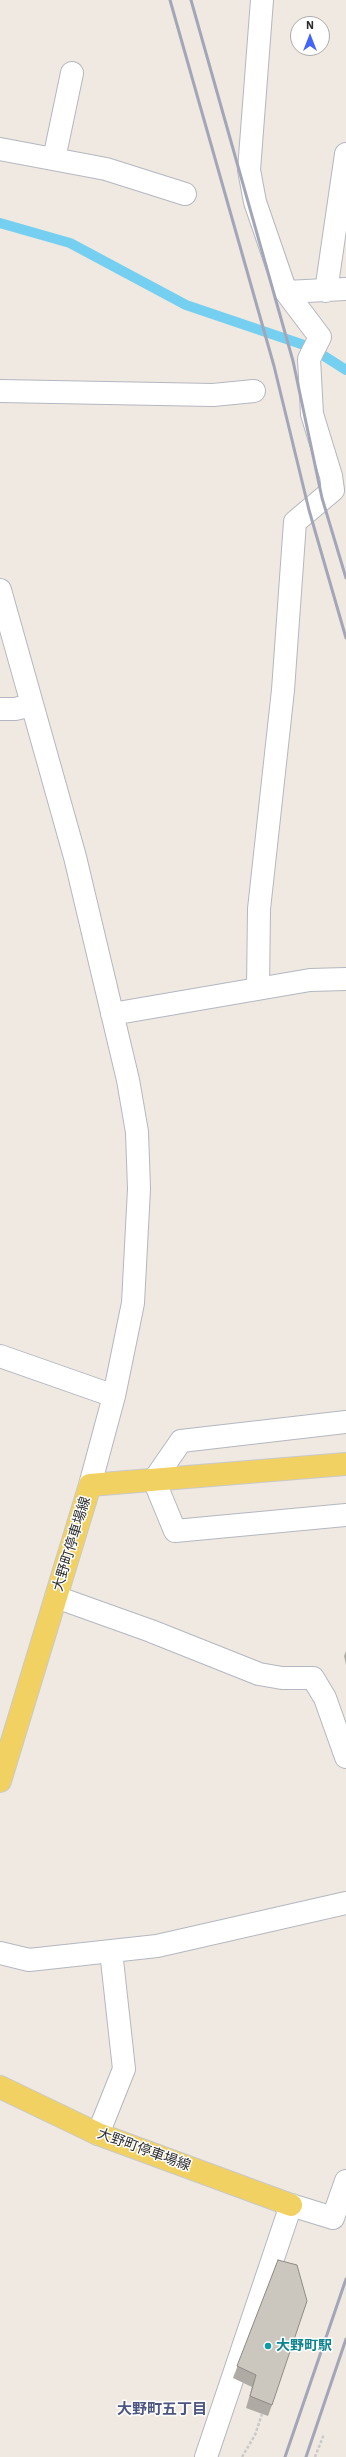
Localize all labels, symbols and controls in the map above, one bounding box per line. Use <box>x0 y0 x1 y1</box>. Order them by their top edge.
north arrow <box>290 16 330 56</box>
text: N <box>306 18 314 32</box>
street label: 大野町停車場線 <box>50 1495 94 1593</box>
street label: 大野町停車場線 <box>95 2125 193 2175</box>
place label: 大野町駅 <box>276 2338 332 2354</box>
marker: 大野町駅 <box>263 2341 273 2351</box>
district label: 大野町五丁目 <box>117 2401 207 2419</box>

